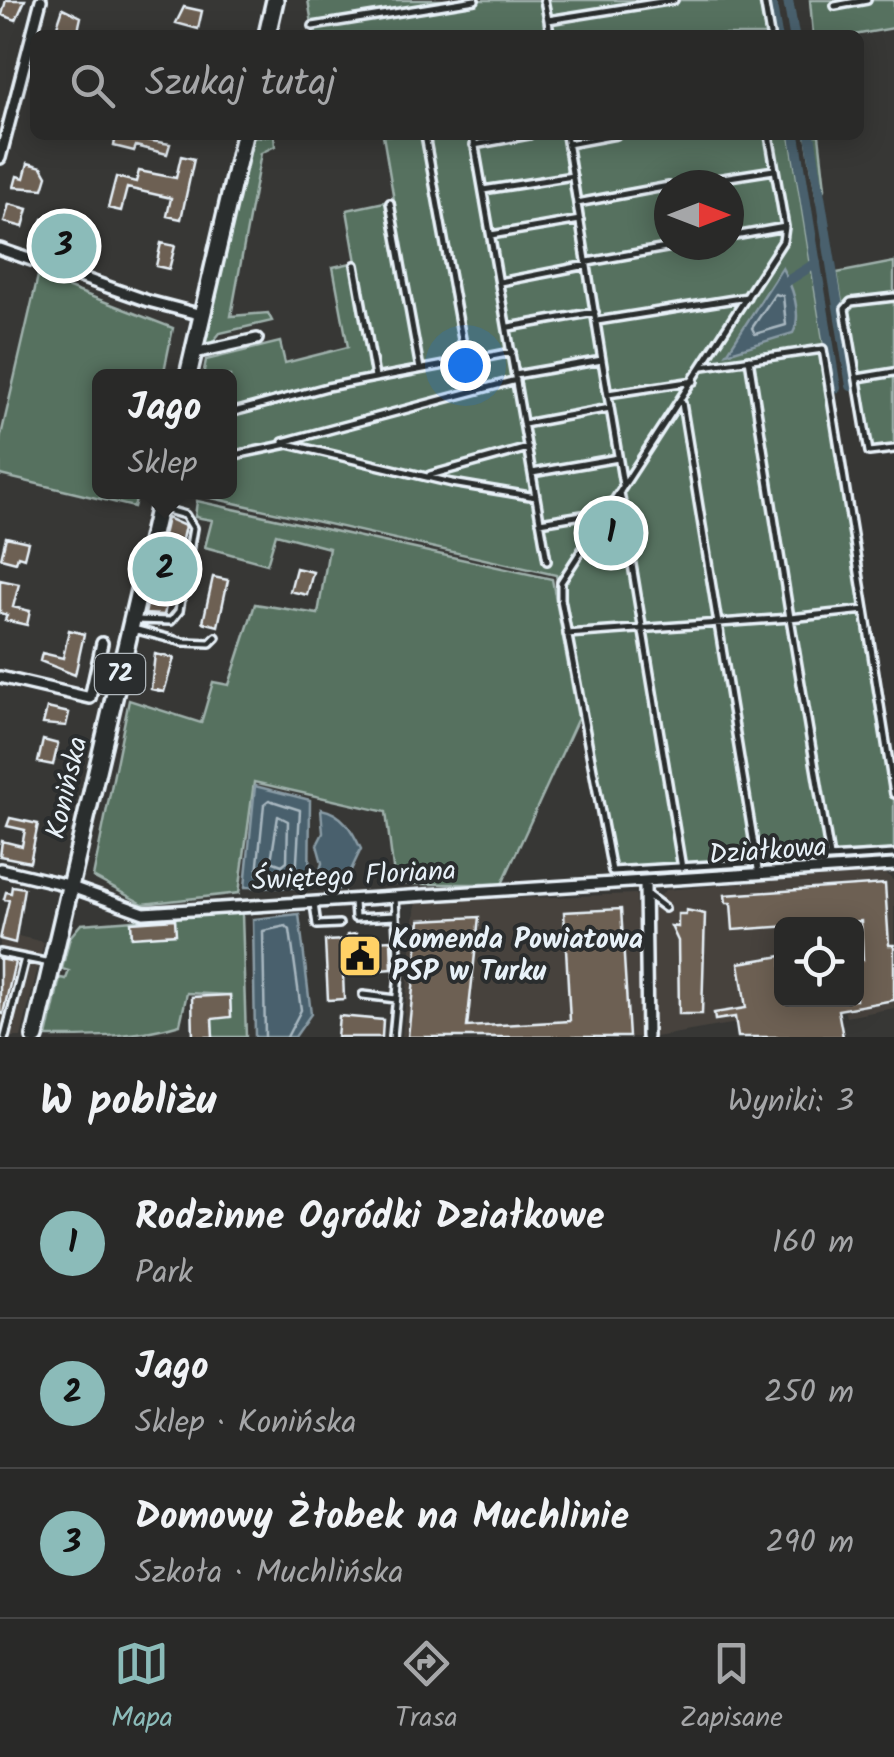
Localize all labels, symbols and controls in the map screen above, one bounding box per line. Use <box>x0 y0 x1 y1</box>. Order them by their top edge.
search box <box>30 30 864 140</box>
text: Szukaj tutaj <box>145 55 336 115</box>
icon: search <box>65 58 120 113</box>
north arrow <box>654 170 744 260</box>
pin: 3 <box>32 208 96 284</box>
your location <box>440 340 491 391</box>
popup <box>92 369 237 499</box>
text: Jago <box>128 379 201 439</box>
text: Sklep <box>128 439 197 490</box>
pin: 1 <box>578 496 644 570</box>
pin: 2 <box>132 532 198 606</box>
road number: 72 <box>95 654 145 694</box>
street label: Konińska <box>34 732 102 844</box>
street label: Działkowa <box>708 825 828 879</box>
street label: Świętego Floriana <box>251 849 457 905</box>
map controls <box>774 917 864 1007</box>
button: locate <box>774 917 864 1007</box>
place label: Komenda Powiatowa PSP w Turku <box>392 918 643 995</box>
public building icon: Komenda Powiatowa PSP w Turku <box>337 933 383 979</box>
text: W pobliżu <box>40 1069 216 1136</box>
text: Wyniki: 3 <box>728 1077 854 1128</box>
text: Rodzinne Ogródki Działkowe <box>135 1188 604 1248</box>
text: 1 <box>68 1218 77 1269</box>
text: 160 m <box>772 1218 854 1269</box>
text: Park <box>135 1248 193 1299</box>
text: Jago <box>135 1338 208 1398</box>
text: 2 <box>63 1368 82 1419</box>
text: 250 m <box>764 1368 854 1419</box>
text: Sklep · Konińska <box>135 1398 357 1449</box>
text: Domowy Żłobek na Muchlinie <box>135 1488 629 1548</box>
text: 3 <box>64 1518 81 1569</box>
text: 290 m <box>765 1518 854 1569</box>
text: Szkoła · Muchlińska <box>135 1548 404 1599</box>
tab: Mapa <box>111 1636 173 1741</box>
tab: Trasa <box>395 1636 458 1741</box>
tab: Zapisane <box>680 1636 783 1741</box>

